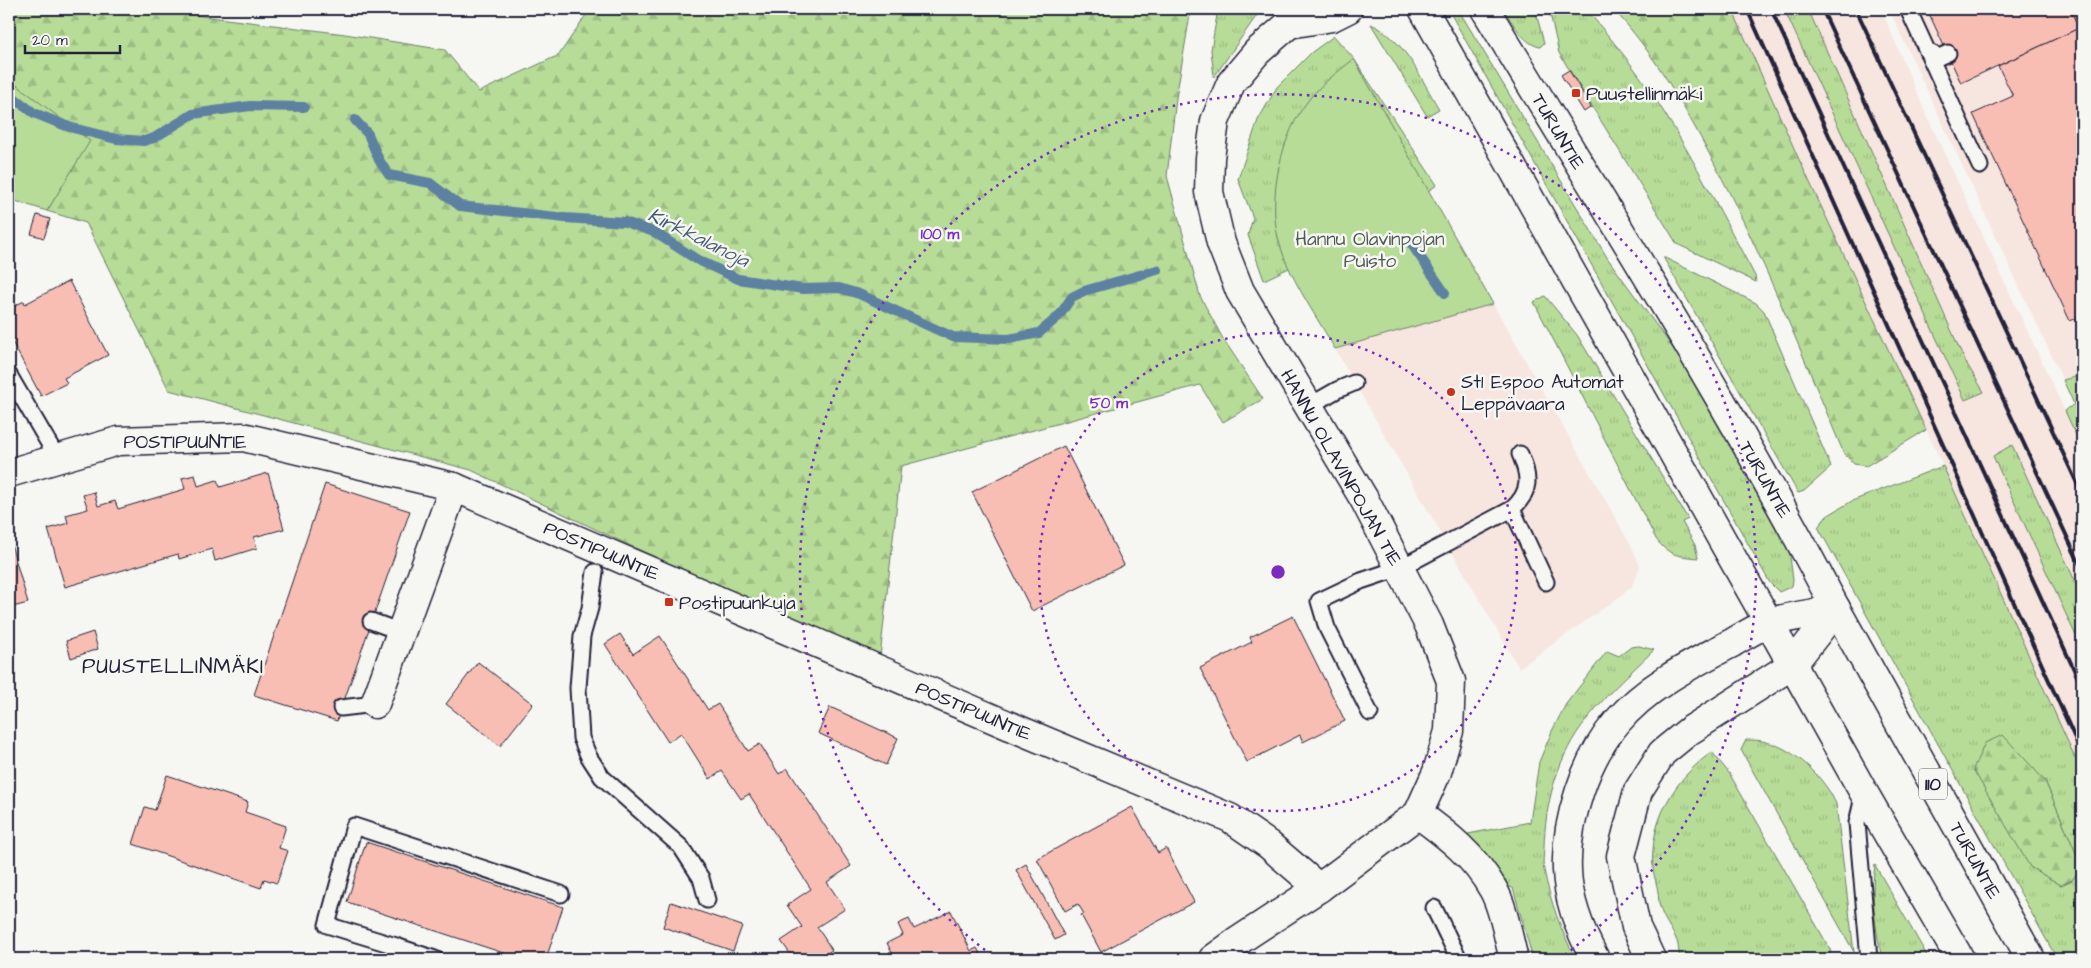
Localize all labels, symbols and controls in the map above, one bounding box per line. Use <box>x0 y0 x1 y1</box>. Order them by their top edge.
scale bar <box>25 22 120 54</box>
text: 20 m <box>32 30 68 51</box>
place label: Puustellinmäki <box>1586 81 1702 108</box>
marker: Puustellinmäki <box>1570 87 1582 99</box>
street label: TURUNTIE <box>1524 89 1591 175</box>
water label: Kirkkalanoja <box>643 201 755 275</box>
text: 100 m <box>921 224 960 245</box>
park label: Hannu Olavinpojan Puisto <box>1296 226 1444 275</box>
street label: HANNU OLAVINPOJAN TIE <box>1273 364 1408 571</box>
place label: St1 Espoo Automat Leppävaara <box>1461 369 1624 418</box>
marker: St1 Espoo Automat Leppävaara <box>1445 386 1457 398</box>
text: 50 m <box>1090 393 1128 414</box>
street label: POSTIPUUNTIE <box>123 429 247 456</box>
street label: TURUNTIE <box>1732 436 1798 523</box>
street label: POSTIPUUNTIE <box>539 515 663 588</box>
centre of rings <box>1269 563 1287 581</box>
place label: Postipuunkuja <box>679 590 796 617</box>
marker: Postipuunkuja <box>663 596 675 608</box>
district label: PUUSTELLINMÄKI <box>82 652 264 681</box>
street label: POSTIPUUNTIE <box>911 675 1035 748</box>
road number: 110 <box>1919 769 1947 800</box>
street label: TURUNTIE <box>1942 817 2007 904</box>

